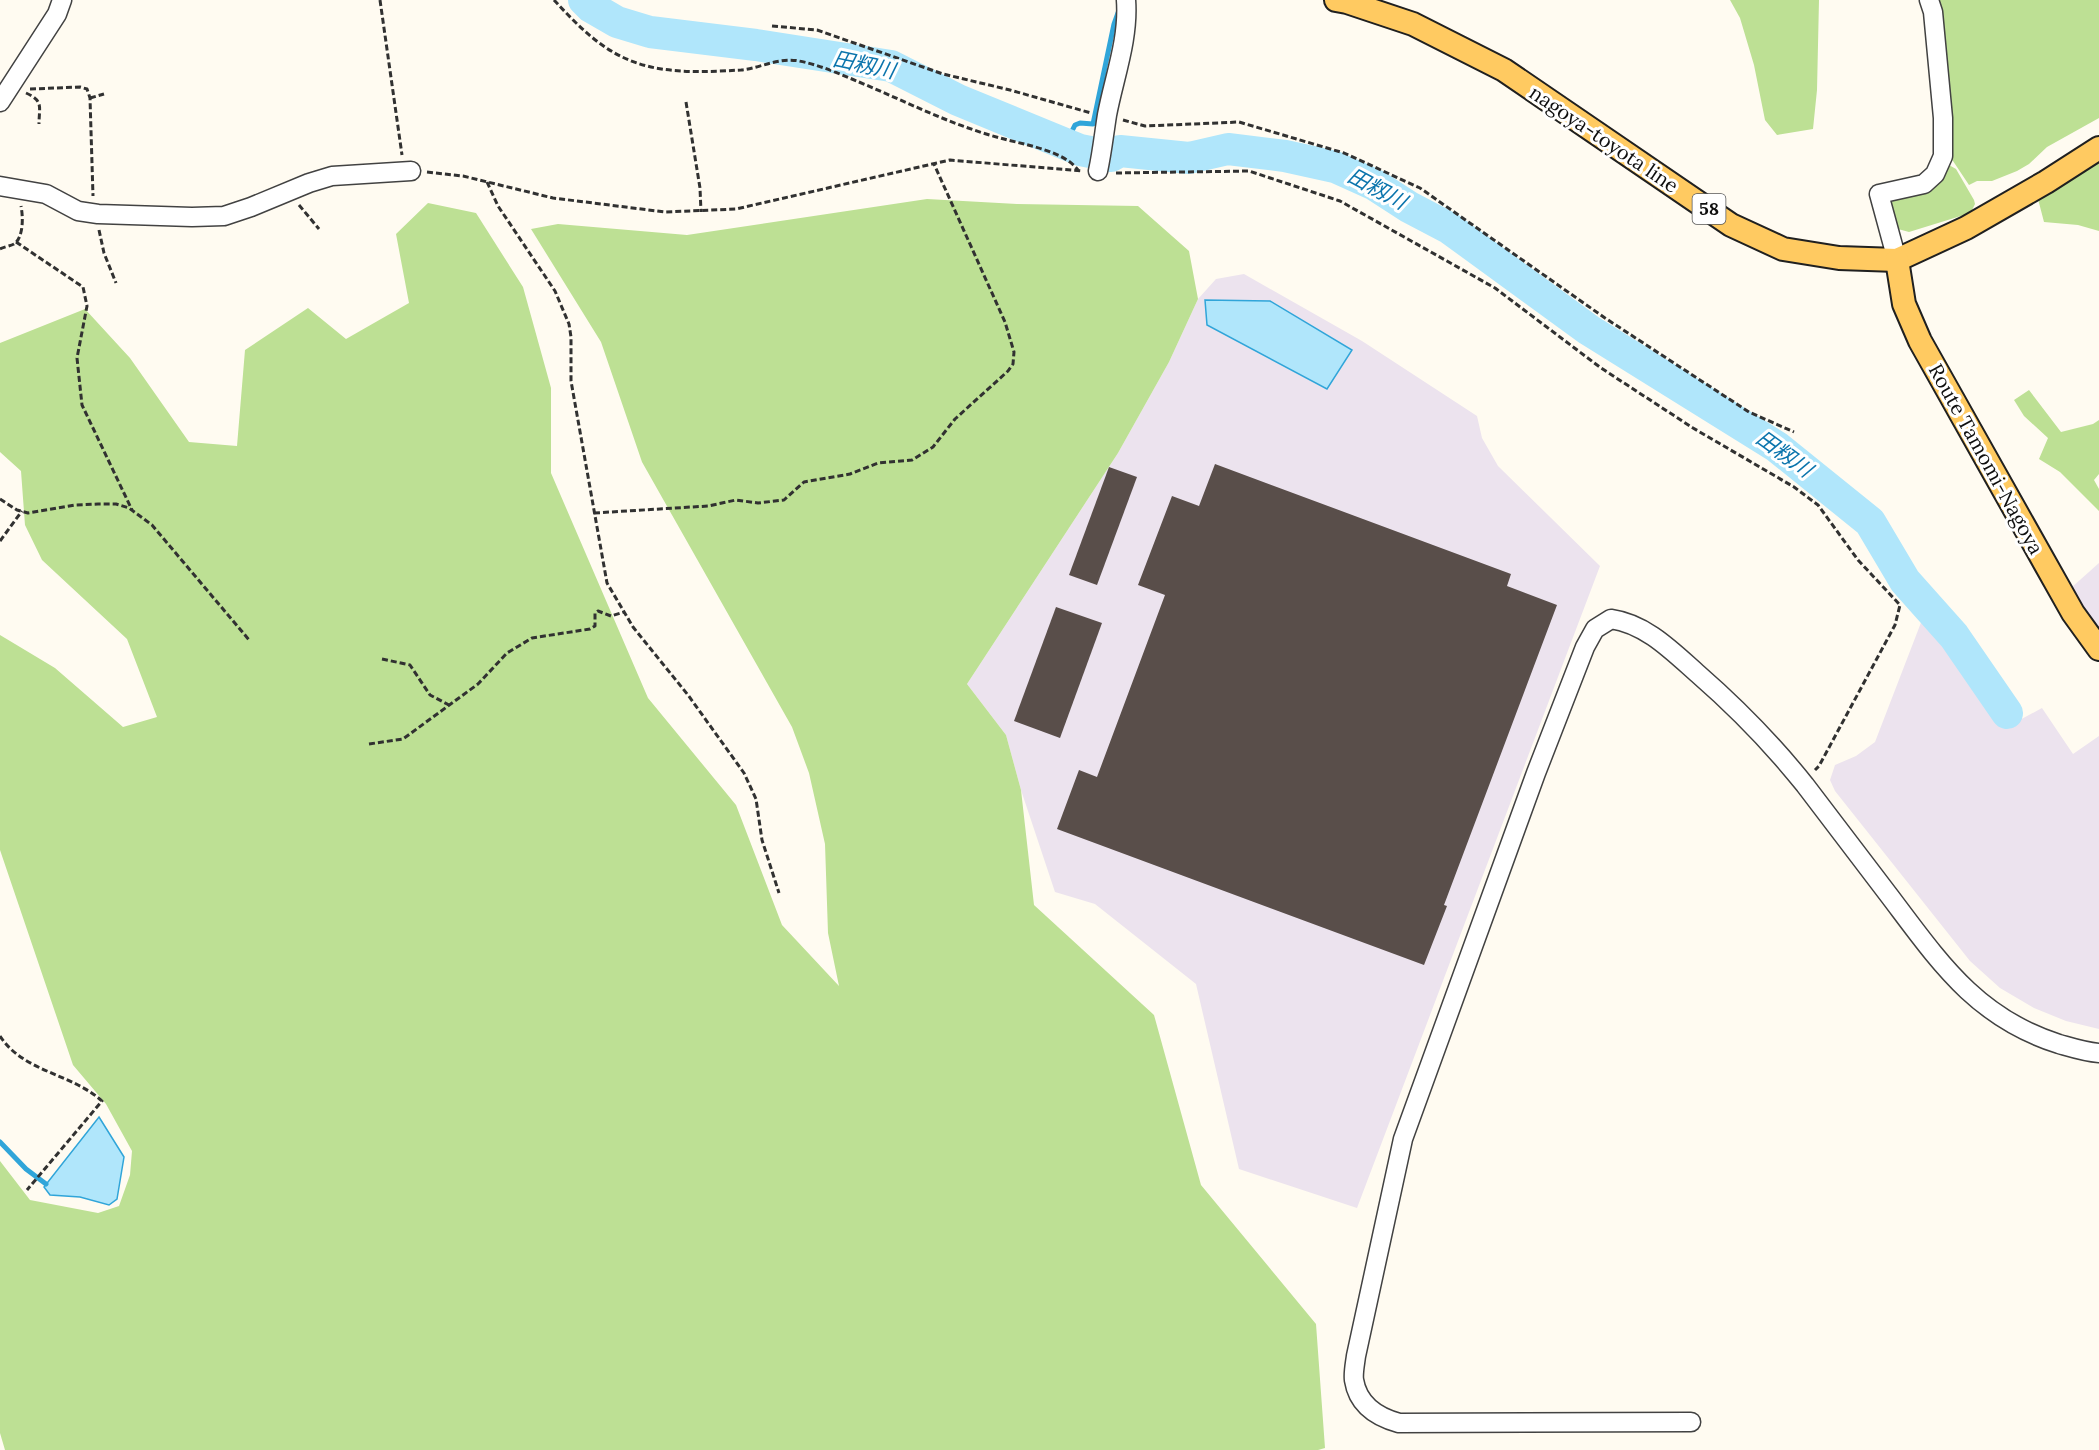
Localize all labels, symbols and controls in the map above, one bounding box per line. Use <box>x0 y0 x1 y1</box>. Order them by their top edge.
water label: 田籾川 <box>830 45 900 85</box>
street label: nagoya-toyota line <box>1525 79 1684 198</box>
water label: 田籾川 <box>1343 162 1413 216</box>
road number: 58 <box>1692 194 1726 224</box>
street label: Route Tamomi-Nagoya <box>1924 359 2049 558</box>
water label: 田籾川 <box>1751 424 1819 484</box>

